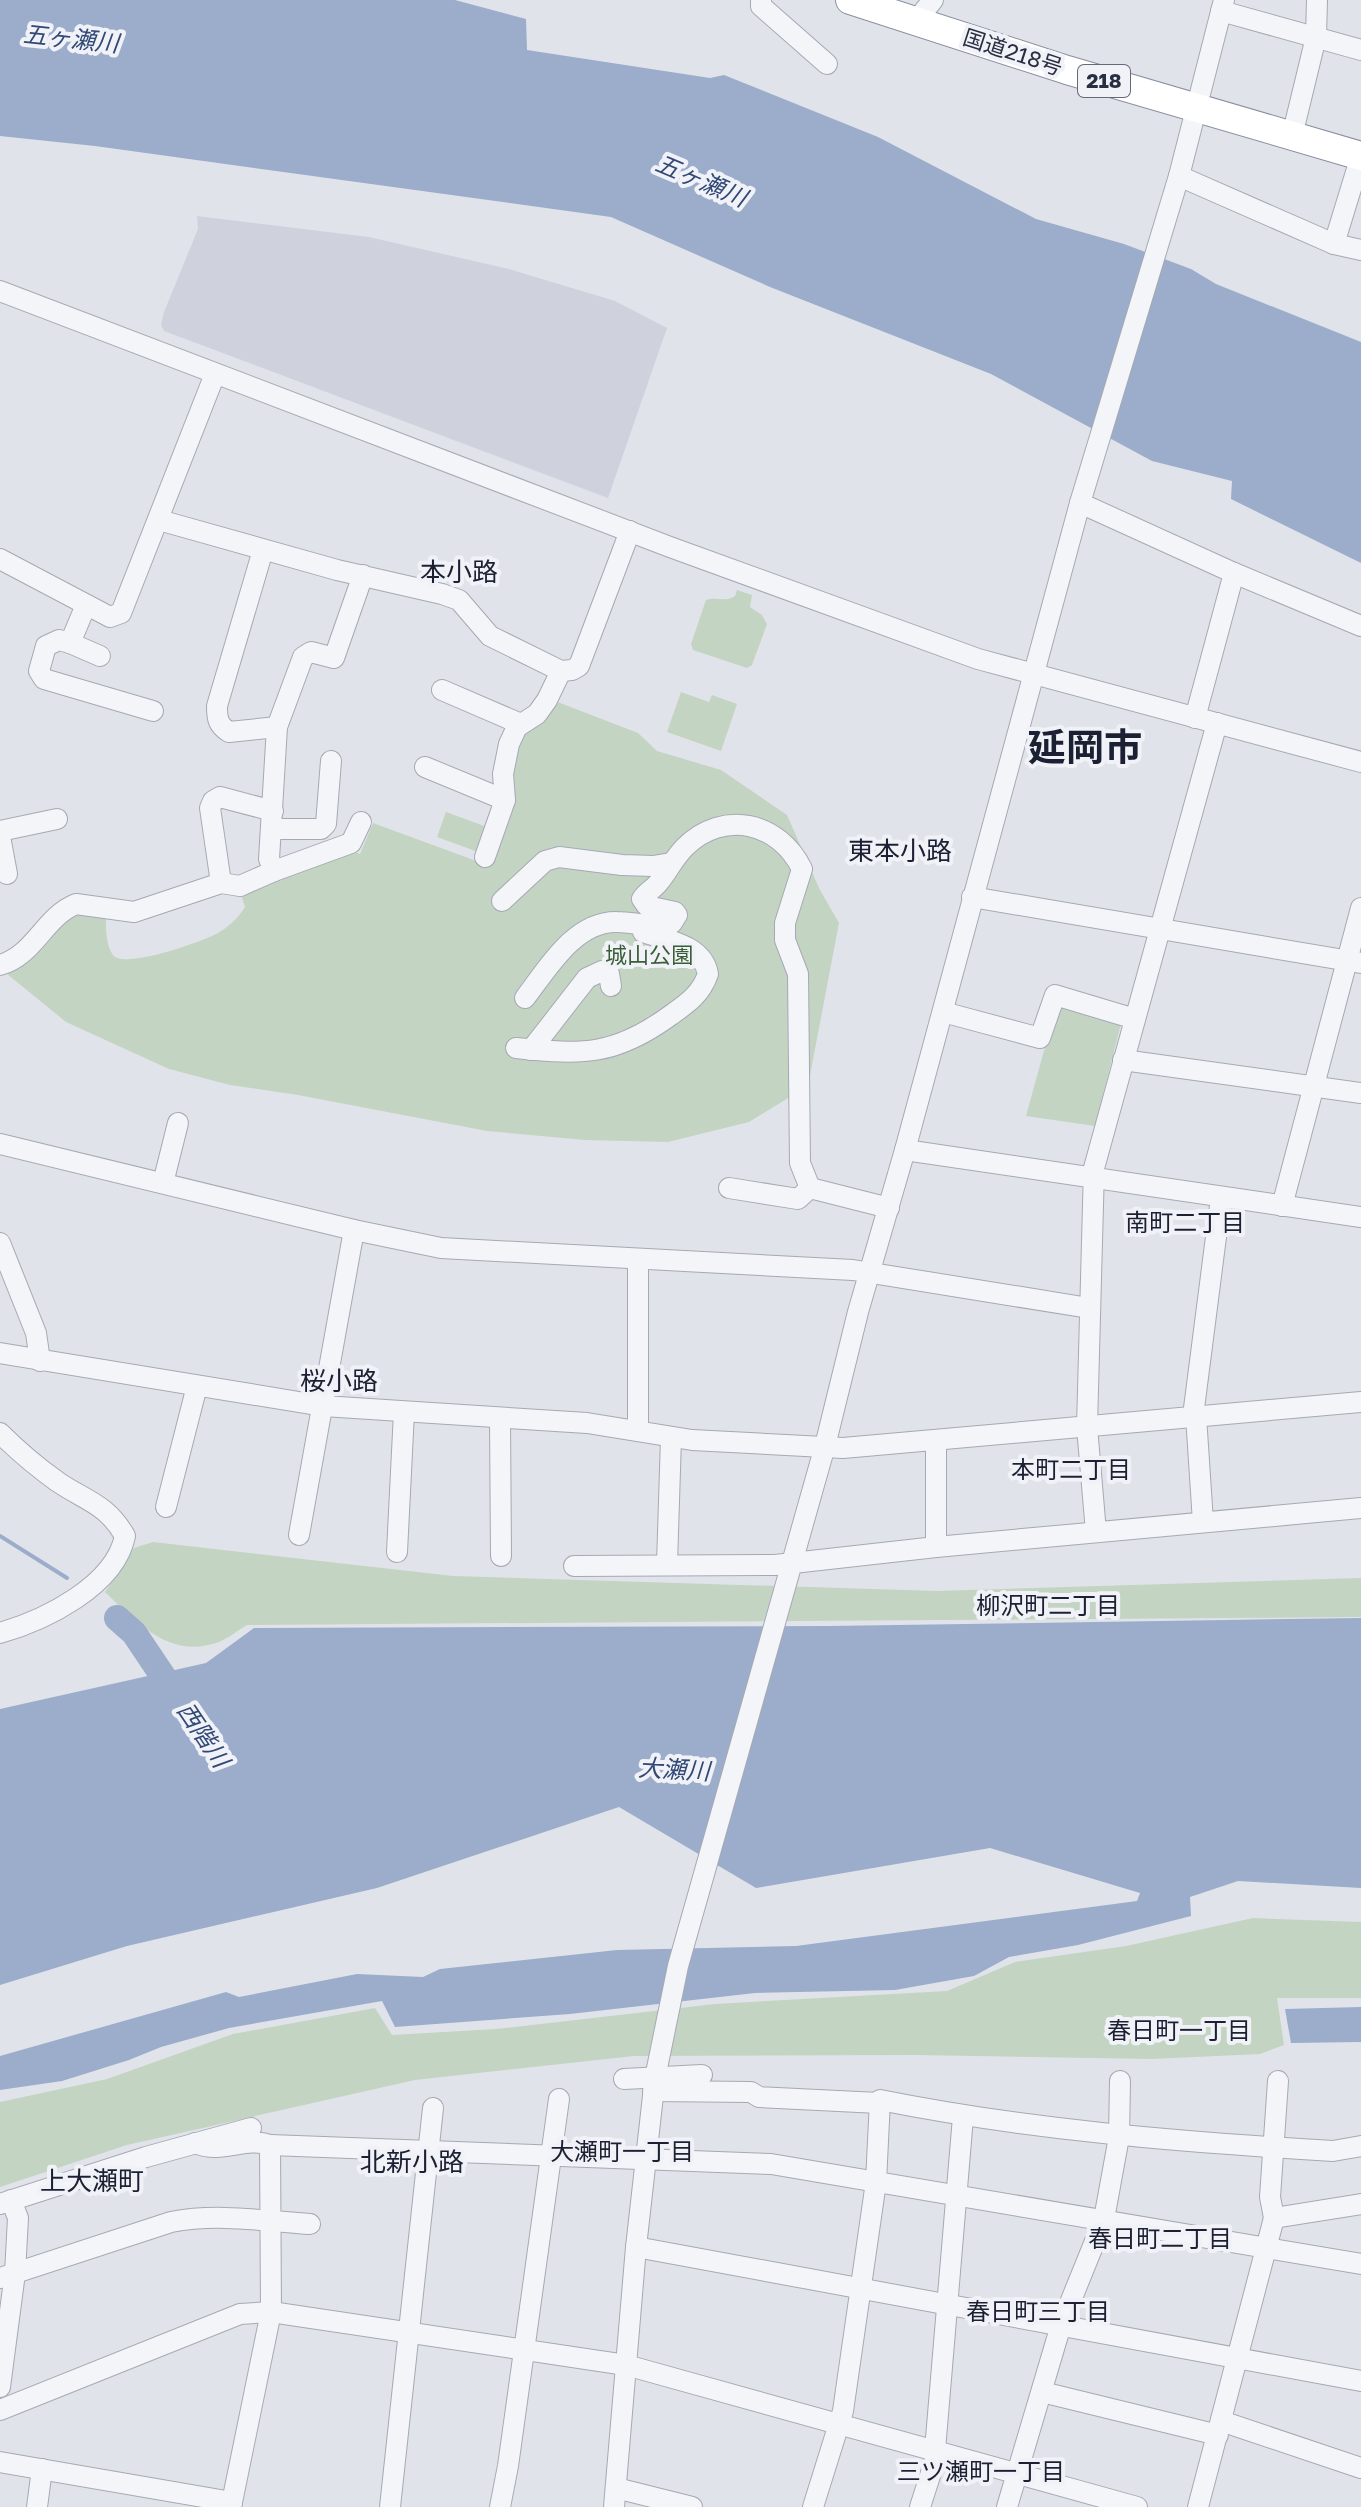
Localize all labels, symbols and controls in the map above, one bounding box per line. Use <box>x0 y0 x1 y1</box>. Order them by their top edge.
water label: 五ヶ瀬川 <box>22 18 123 57</box>
street label: 国道218号 <box>960 23 1066 80</box>
road number: 218 <box>1078 65 1130 97</box>
water label: 五ヶ瀬川 <box>652 148 754 213</box>
district label: 本小路 <box>420 556 498 587</box>
district label: 延岡市 <box>1028 724 1142 769</box>
district label: 東本小路 <box>848 835 952 866</box>
park label: 城山公園 <box>605 941 693 968</box>
district label: 南町二丁目 <box>1125 1207 1245 1236</box>
district label: 桜小路 <box>300 1365 378 1396</box>
district label: 本町二丁目 <box>1011 1454 1131 1483</box>
district label: 柳沢町二丁目 <box>976 1590 1120 1619</box>
water label: 西階川 <box>172 1696 238 1775</box>
water label: 大瀬川 <box>637 1752 714 1785</box>
district label: 春日町一丁目 <box>1107 2015 1251 2044</box>
district label: 大瀬町一丁目 <box>550 2136 694 2165</box>
district label: 北新小路 <box>360 2146 464 2177</box>
district label: 上大瀬町 <box>40 2165 144 2196</box>
district label: 春日町二丁目 <box>1088 2223 1232 2252</box>
district label: 春日町三丁目 <box>966 2296 1110 2325</box>
district label: 三ツ瀬町一丁目 <box>897 2456 1065 2485</box>

